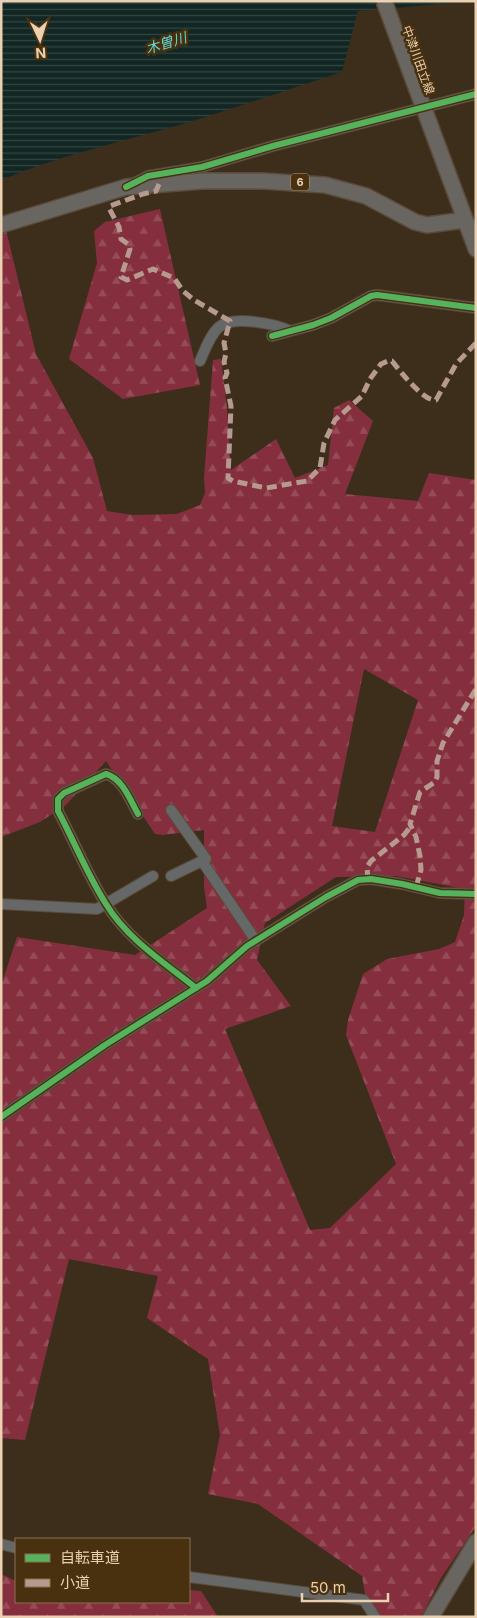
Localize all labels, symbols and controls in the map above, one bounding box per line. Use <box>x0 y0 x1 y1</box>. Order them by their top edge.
north arrow <box>15 15 65 65</box>
street label: 中津川田立線 <box>399 23 438 96</box>
water label: 木曽川 <box>143 28 190 57</box>
text: N <box>35 45 47 62</box>
road number: 6 <box>291 173 309 190</box>
legend <box>15 1538 190 1603</box>
text: 自転車道 <box>60 1548 120 1567</box>
scale bar <box>302 1570 388 1602</box>
text: 小道 <box>60 1573 90 1592</box>
text: 50 m <box>310 1578 346 1597</box>

